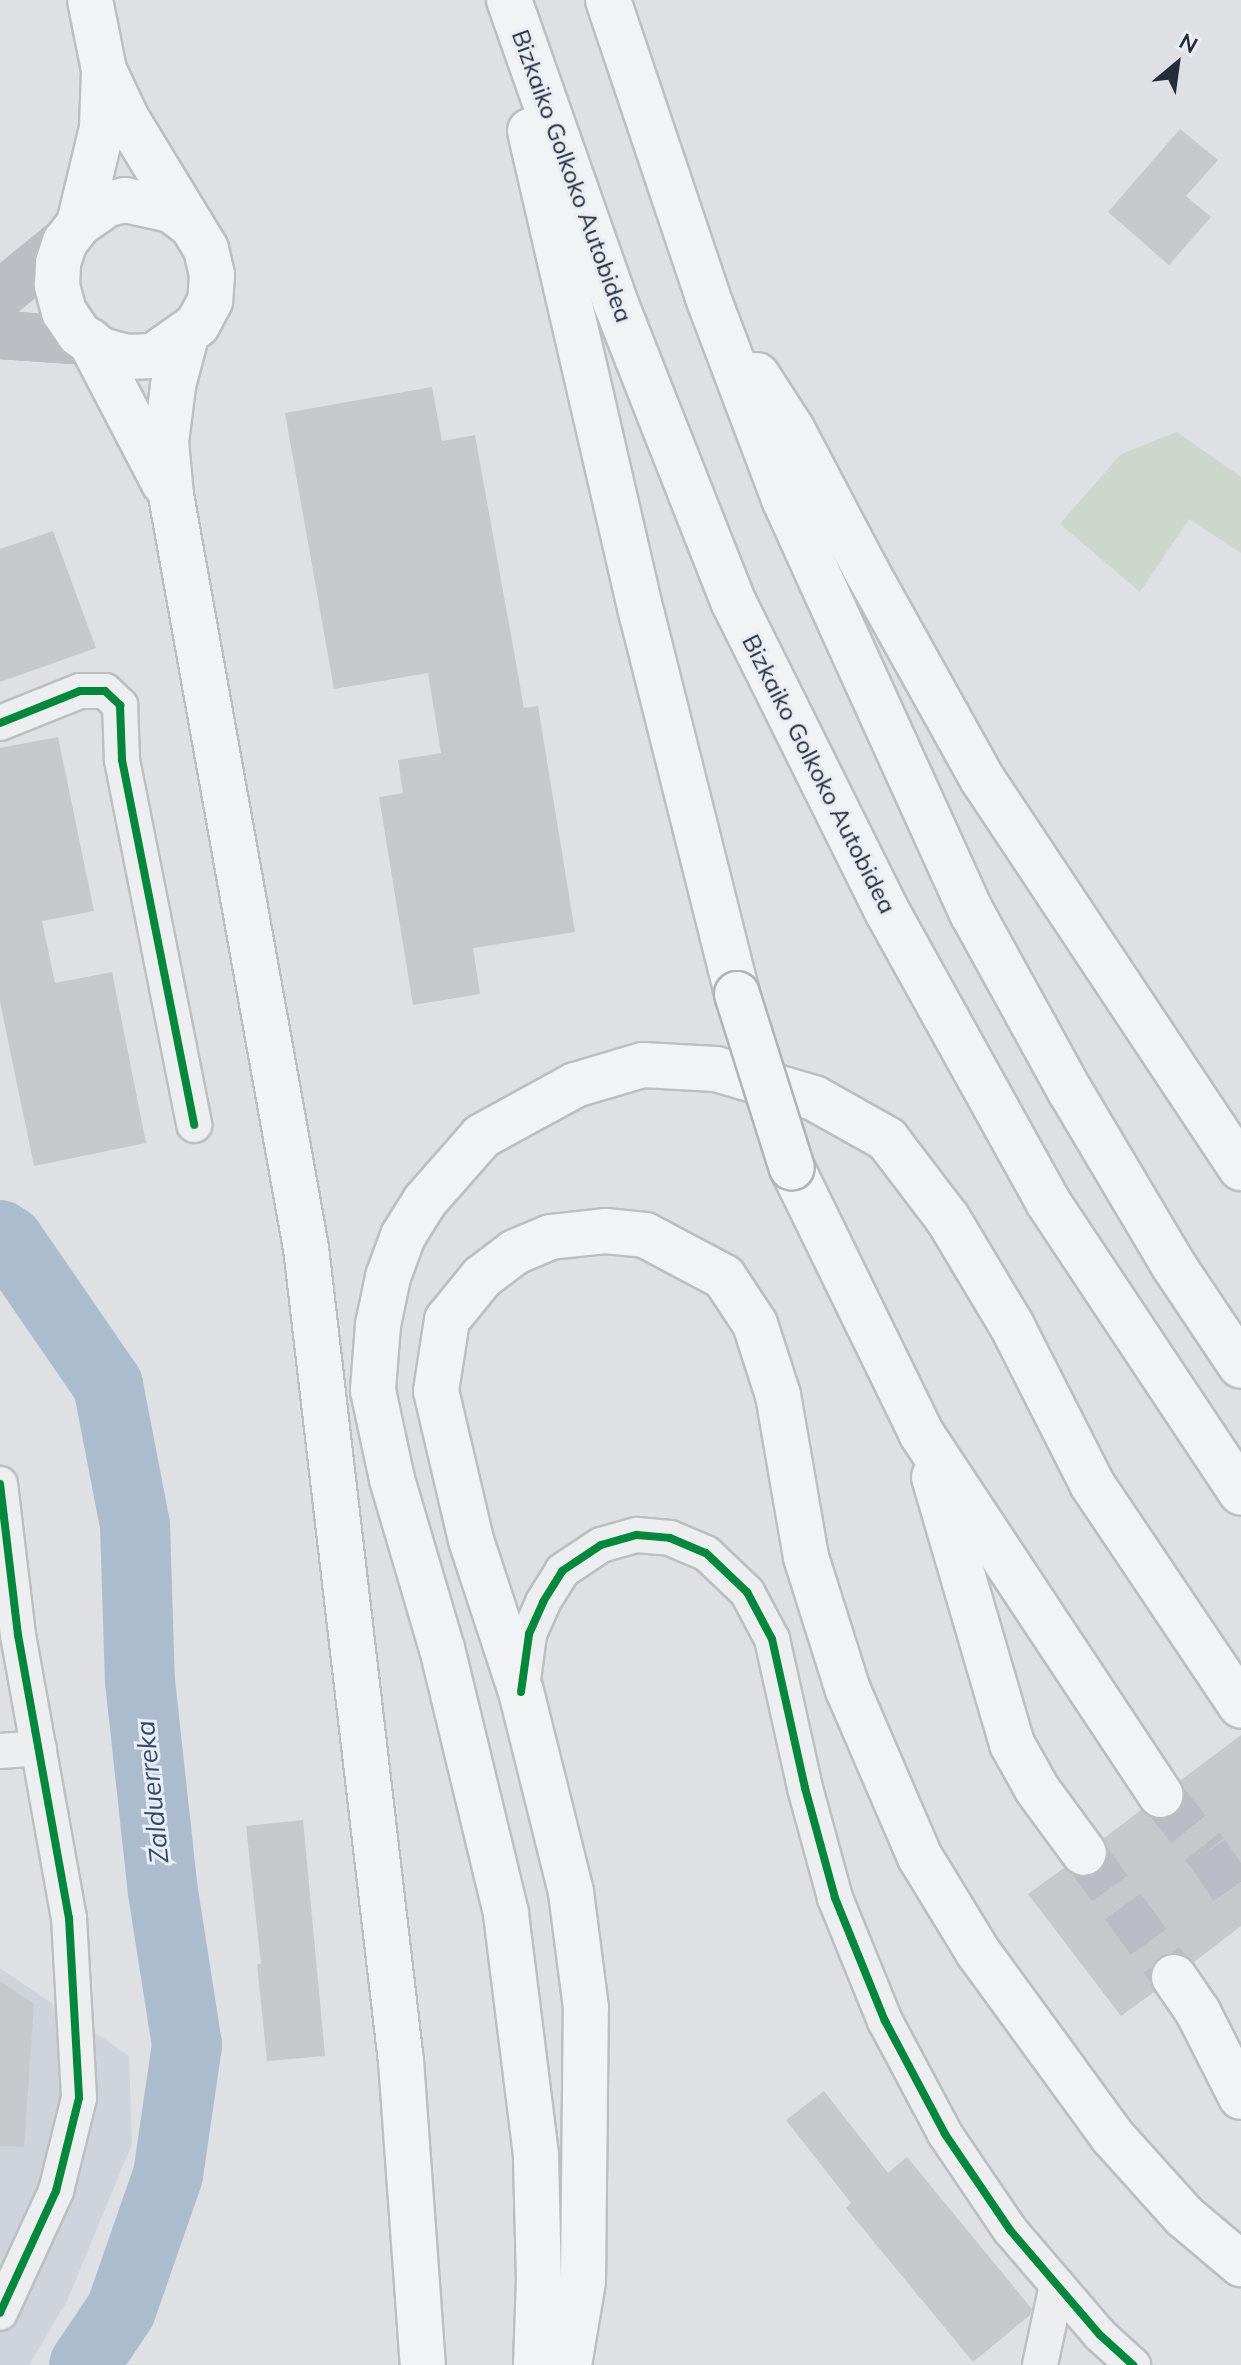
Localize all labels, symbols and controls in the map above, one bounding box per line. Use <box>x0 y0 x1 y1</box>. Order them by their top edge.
north arrow <box>1137 24 1217 104</box>
street label: Bizkaiko Golkoko Autobidea <box>506 26 638 326</box>
text: N <box>1175 27 1203 59</box>
street label: Bizkaiko Golkoko Autobidea <box>736 630 902 918</box>
water label: Zalduerreka <box>129 1719 175 1865</box>

